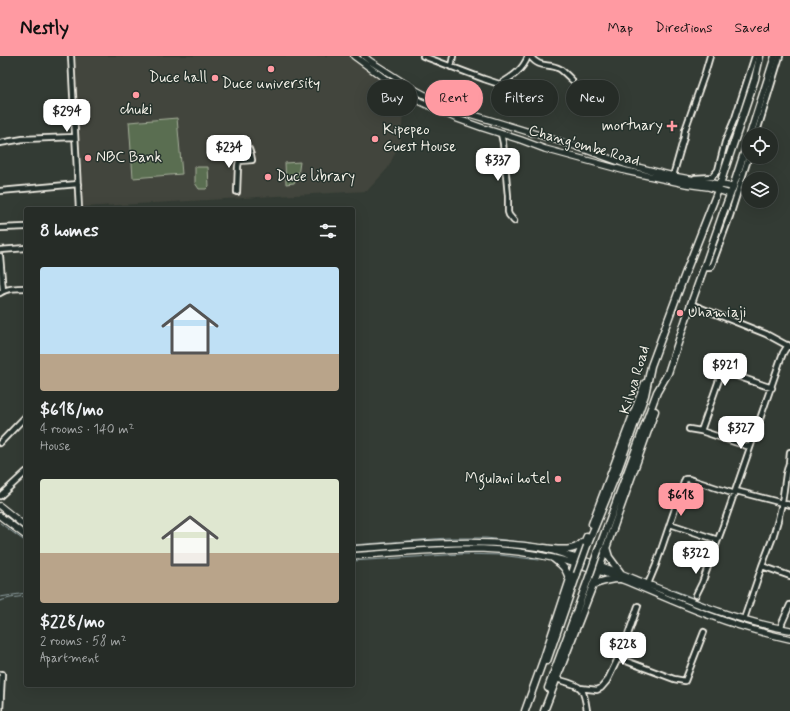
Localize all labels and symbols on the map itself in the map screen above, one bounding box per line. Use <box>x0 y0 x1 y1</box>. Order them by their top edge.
marker: Duce university <box>266 64 276 74</box>
place label: Duce hall <box>149 68 207 88</box>
marker: Duce hall <box>210 73 220 83</box>
place label: Duce university <box>222 74 320 94</box>
marker: chuki <box>131 90 141 100</box>
pin: $294 <box>43 99 91 133</box>
place label: chuki <box>120 100 152 120</box>
place label: mortuary <box>602 116 663 136</box>
place label: Kipepeo Guest House <box>383 120 456 157</box>
marker: mortuary <box>666 120 678 132</box>
street label: Chang'ombe Road <box>526 121 642 171</box>
marker: Kipepeo Guest House <box>370 134 380 144</box>
pin: $234 <box>205 135 253 169</box>
place label: NBC Bank <box>96 148 162 168</box>
pin: $337 <box>474 148 522 182</box>
marker: NBC Bank <box>83 153 93 163</box>
place label: Duce library <box>276 167 355 187</box>
marker: Duce library <box>263 172 273 182</box>
place label: Uhamiaji <box>688 303 746 323</box>
marker: Uhamiaji <box>675 308 685 318</box>
street label: Kilwa Road <box>615 343 655 417</box>
pin: $921 <box>701 353 749 387</box>
pin: $327 <box>717 416 765 450</box>
place label: Mgulani hotel <box>465 469 550 490</box>
marker: Mgulani hotel <box>553 474 563 484</box>
pin: $618 <box>657 483 705 517</box>
pin: $322 <box>672 541 720 575</box>
pin: $228 <box>599 632 647 666</box>

